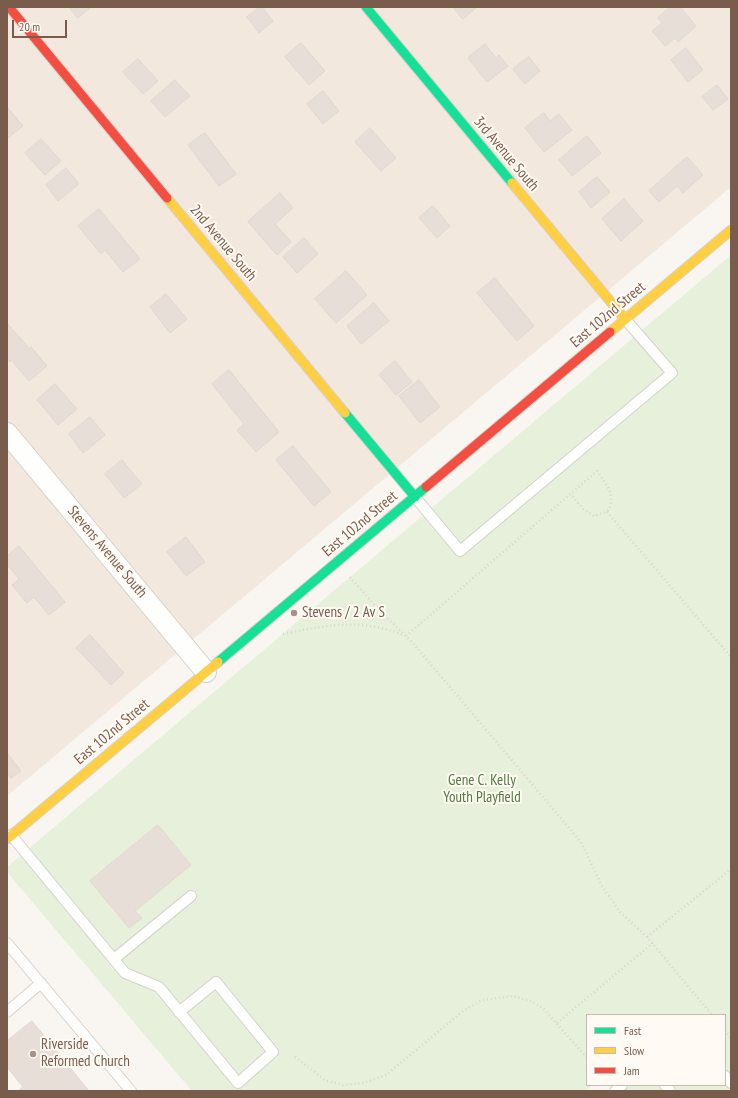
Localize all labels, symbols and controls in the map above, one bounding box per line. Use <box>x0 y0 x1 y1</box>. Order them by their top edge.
scale bar <box>14 12 69 38</box>
text: 20 m <box>19 19 40 34</box>
street label: 3rd Avenue South <box>470 113 542 195</box>
street label: 2nd Avenue South <box>186 201 260 285</box>
street label: East 102nd Street <box>567 278 649 352</box>
street label: East 102nd Street <box>319 487 401 561</box>
street label: Stevens Avenue South <box>63 502 151 602</box>
place label: Stevens / 2 Av S <box>302 604 385 622</box>
marker: Stevens / 2 Av S <box>289 608 299 618</box>
street label: East 102nd Street <box>71 695 153 769</box>
park label: Gene C. Kelly Youth Playfield <box>443 772 521 807</box>
legend <box>586 1014 726 1086</box>
text: Fast <box>624 1023 641 1038</box>
place label: Riverside Reformed Church <box>41 1036 130 1071</box>
text: Slow <box>624 1043 644 1058</box>
marker: Riverside Reformed Church <box>28 1049 38 1059</box>
text: Jam <box>624 1063 640 1078</box>

